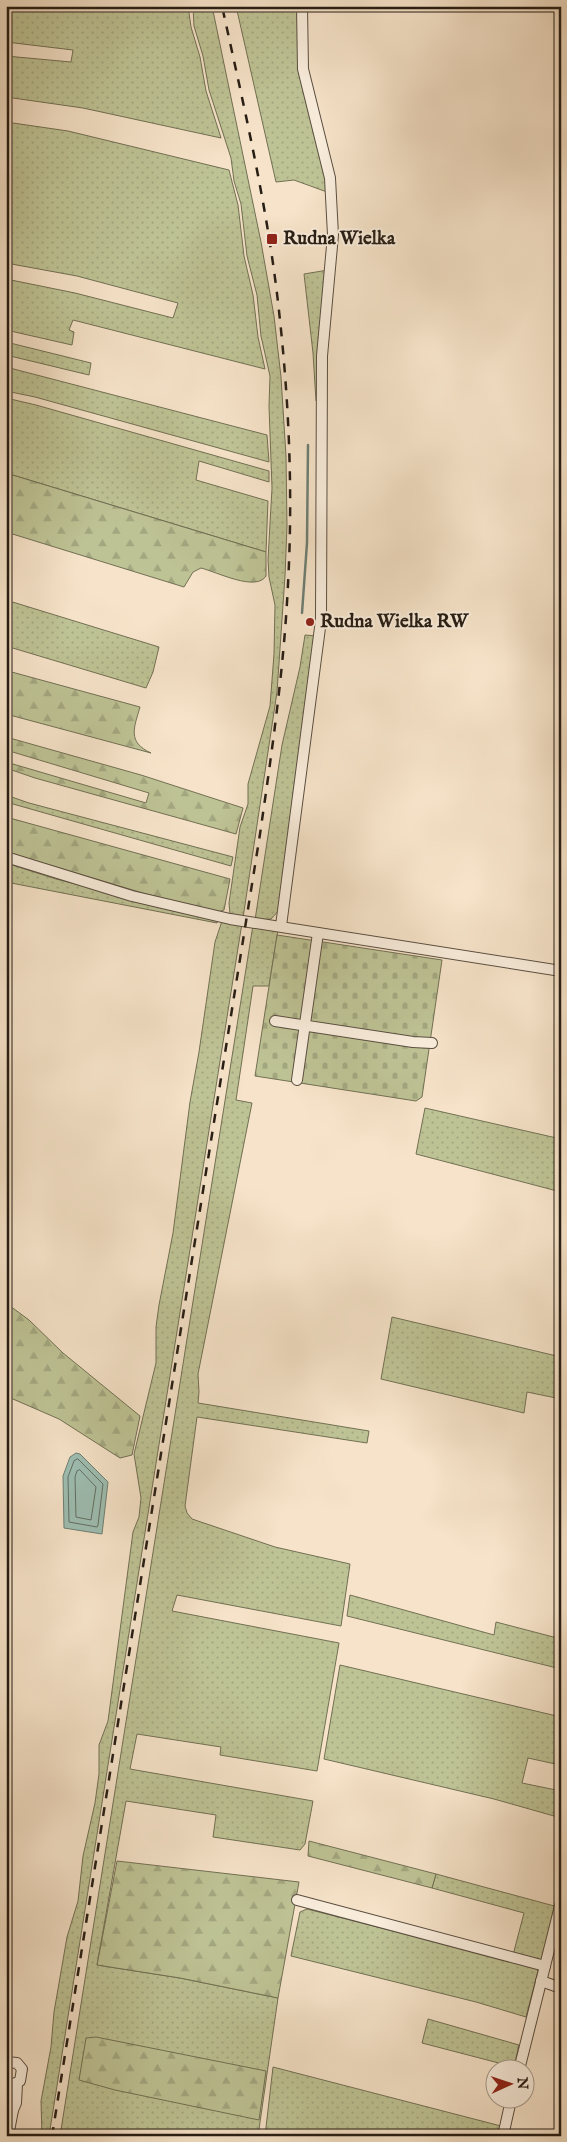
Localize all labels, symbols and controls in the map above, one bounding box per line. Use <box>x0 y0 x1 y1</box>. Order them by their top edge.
place label: Rudna Wielka <box>283 227 396 251</box>
marker: Rudna Wielka <box>265 232 279 246</box>
place label: Rudna Wielka RW <box>320 610 470 634</box>
marker: Rudna Wielka RW <box>304 616 316 628</box>
north arrow <box>484 2060 534 2110</box>
text: N <box>513 2076 531 2090</box>

